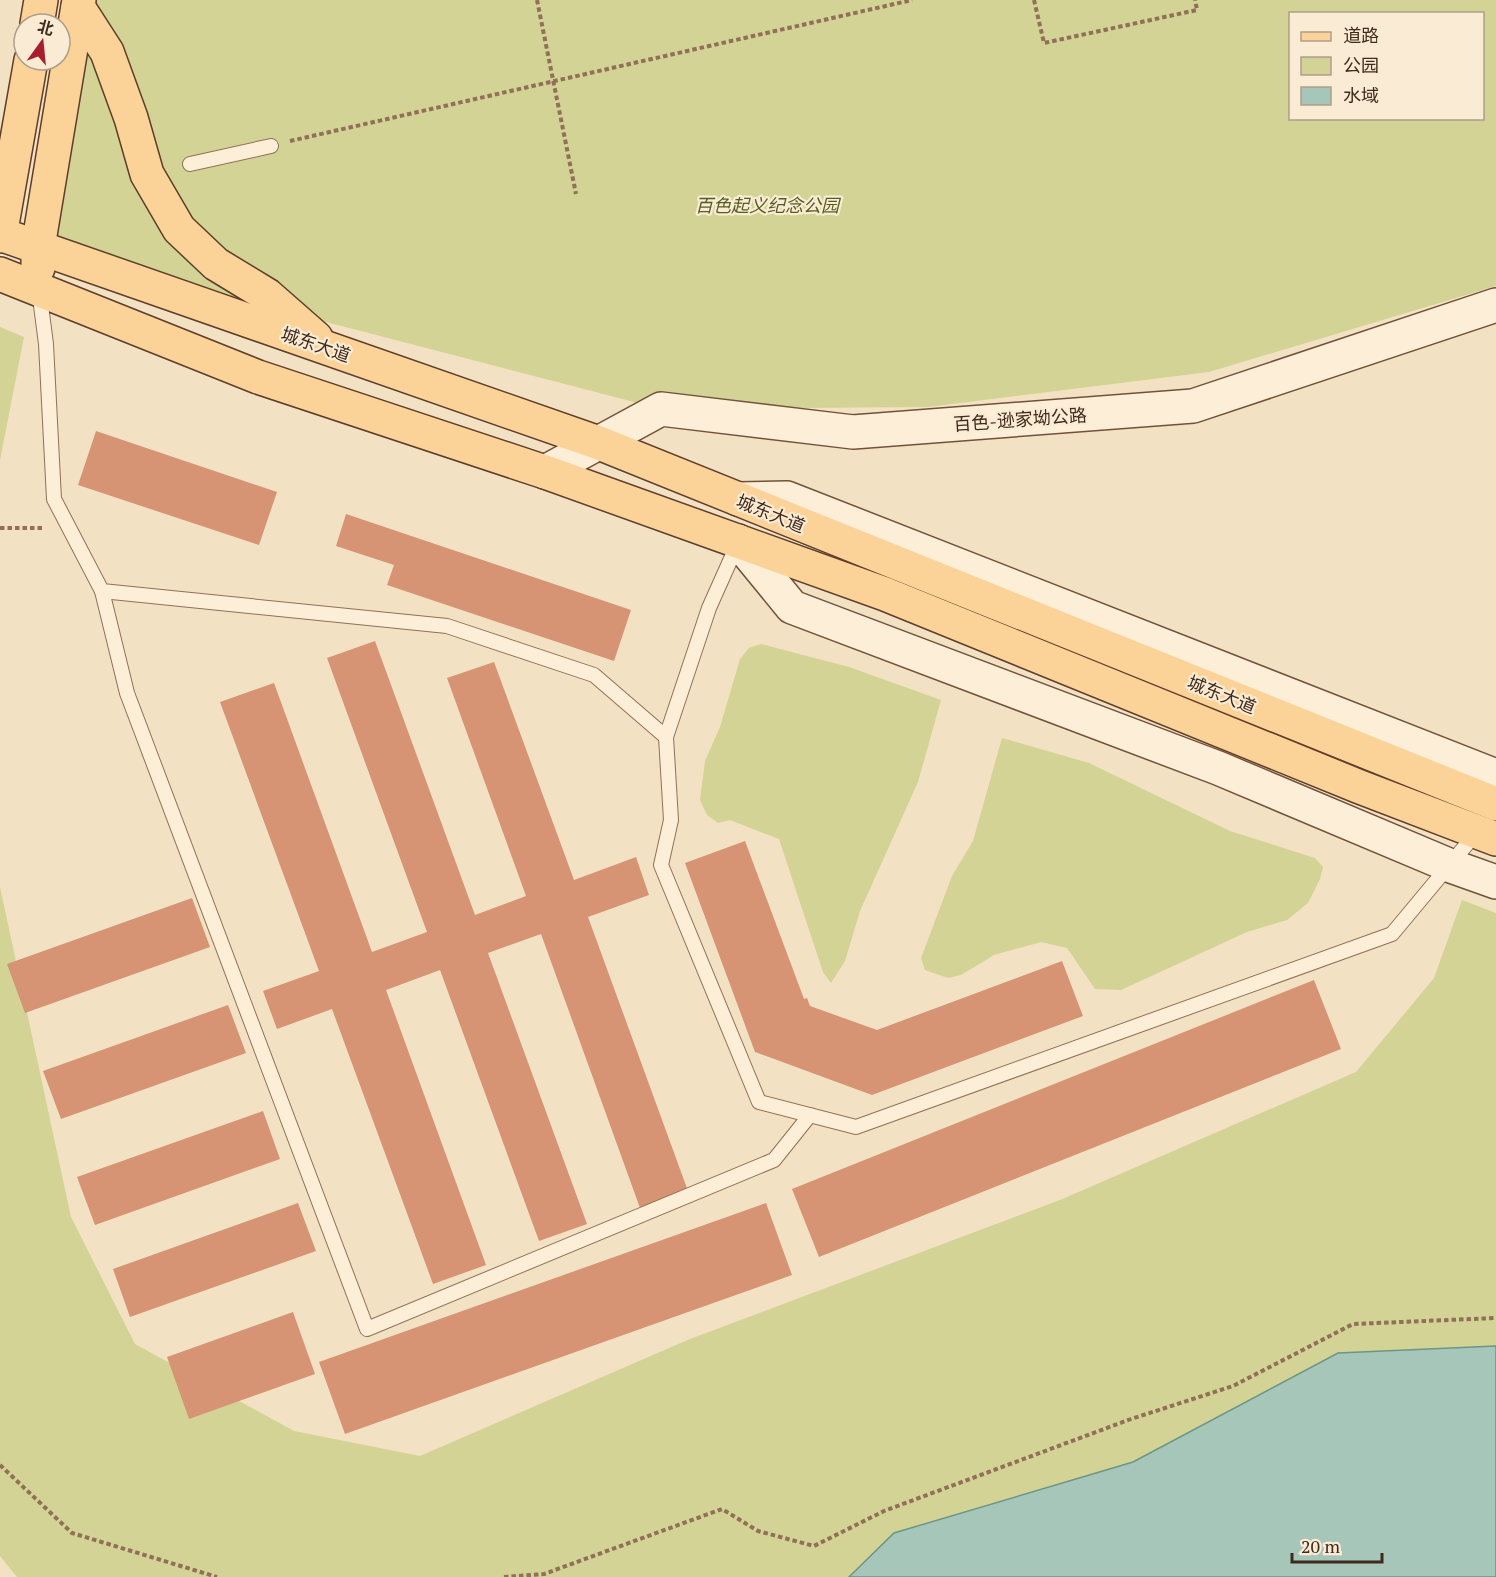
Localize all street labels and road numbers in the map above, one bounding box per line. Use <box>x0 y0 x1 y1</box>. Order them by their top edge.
street label: 城东大道 <box>278 321 354 367</box>
street label: 百色-逊家坳公路 <box>952 402 1088 436</box>
street label: 城东大道 <box>733 488 809 538</box>
street label: 城东大道 <box>1184 669 1260 719</box>

